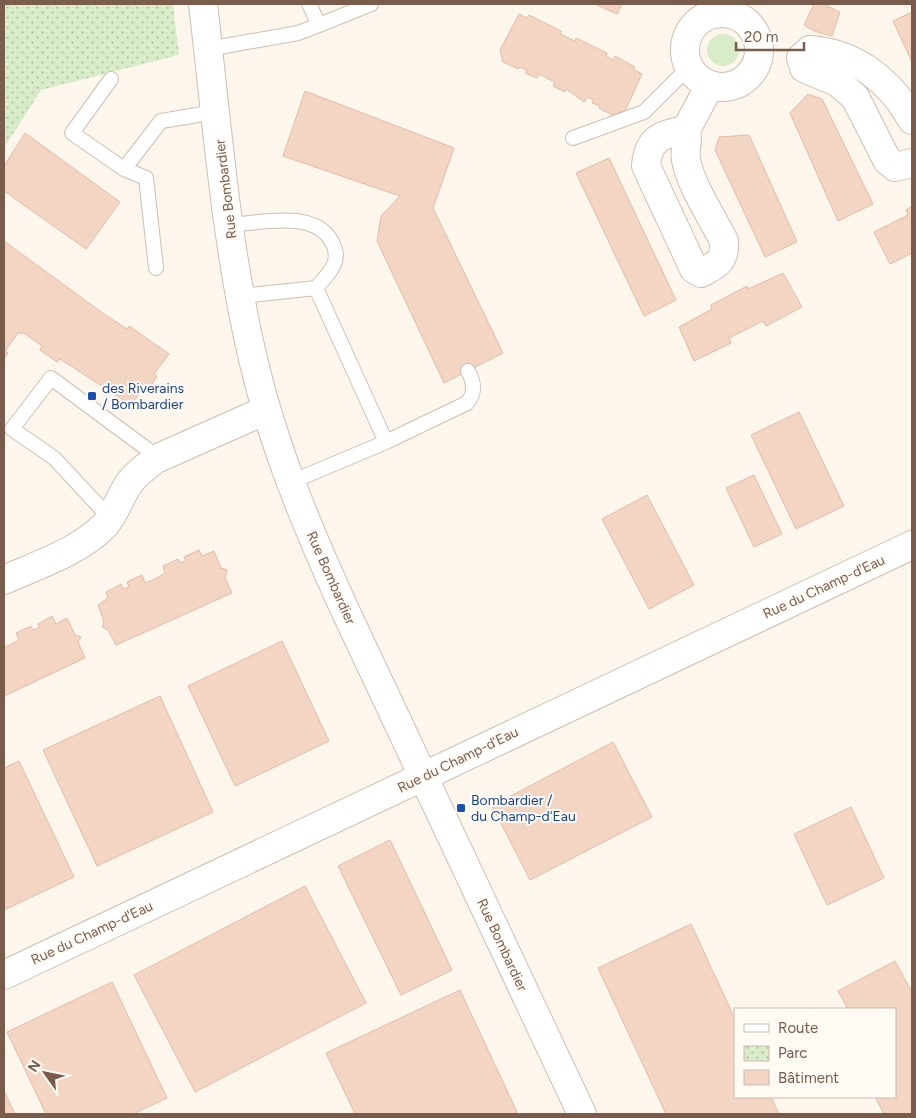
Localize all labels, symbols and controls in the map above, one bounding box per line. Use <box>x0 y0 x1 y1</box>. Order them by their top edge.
scale bar <box>736 20 804 52</box>
text: 20 m <box>744 28 778 46</box>
street label: Rue Bombardier <box>211 138 241 240</box>
place label: des Riverains / Bombardier <box>102 380 184 413</box>
marker: des Riverains / Bombardier <box>86 390 98 402</box>
street label: Rue Bombardier <box>303 529 359 627</box>
street label: Rue du Champ-d'Eau <box>760 551 888 623</box>
street label: Rue du Champ-d'Eau <box>395 723 521 797</box>
place label: Bombardier / du Champ-d'Eau <box>471 792 576 825</box>
marker: Bombardier / du Champ-d'Eau <box>455 802 467 814</box>
street label: Rue Bombardier <box>473 896 531 994</box>
street label: Rue du Champ-d'Eau <box>28 897 156 969</box>
legend <box>734 1008 896 1098</box>
text: Route <box>778 1019 818 1037</box>
text: Parc <box>778 1044 807 1062</box>
north arrow <box>20 1048 70 1098</box>
text: N <box>24 1057 45 1075</box>
text: Bâtiment <box>778 1069 839 1087</box>

